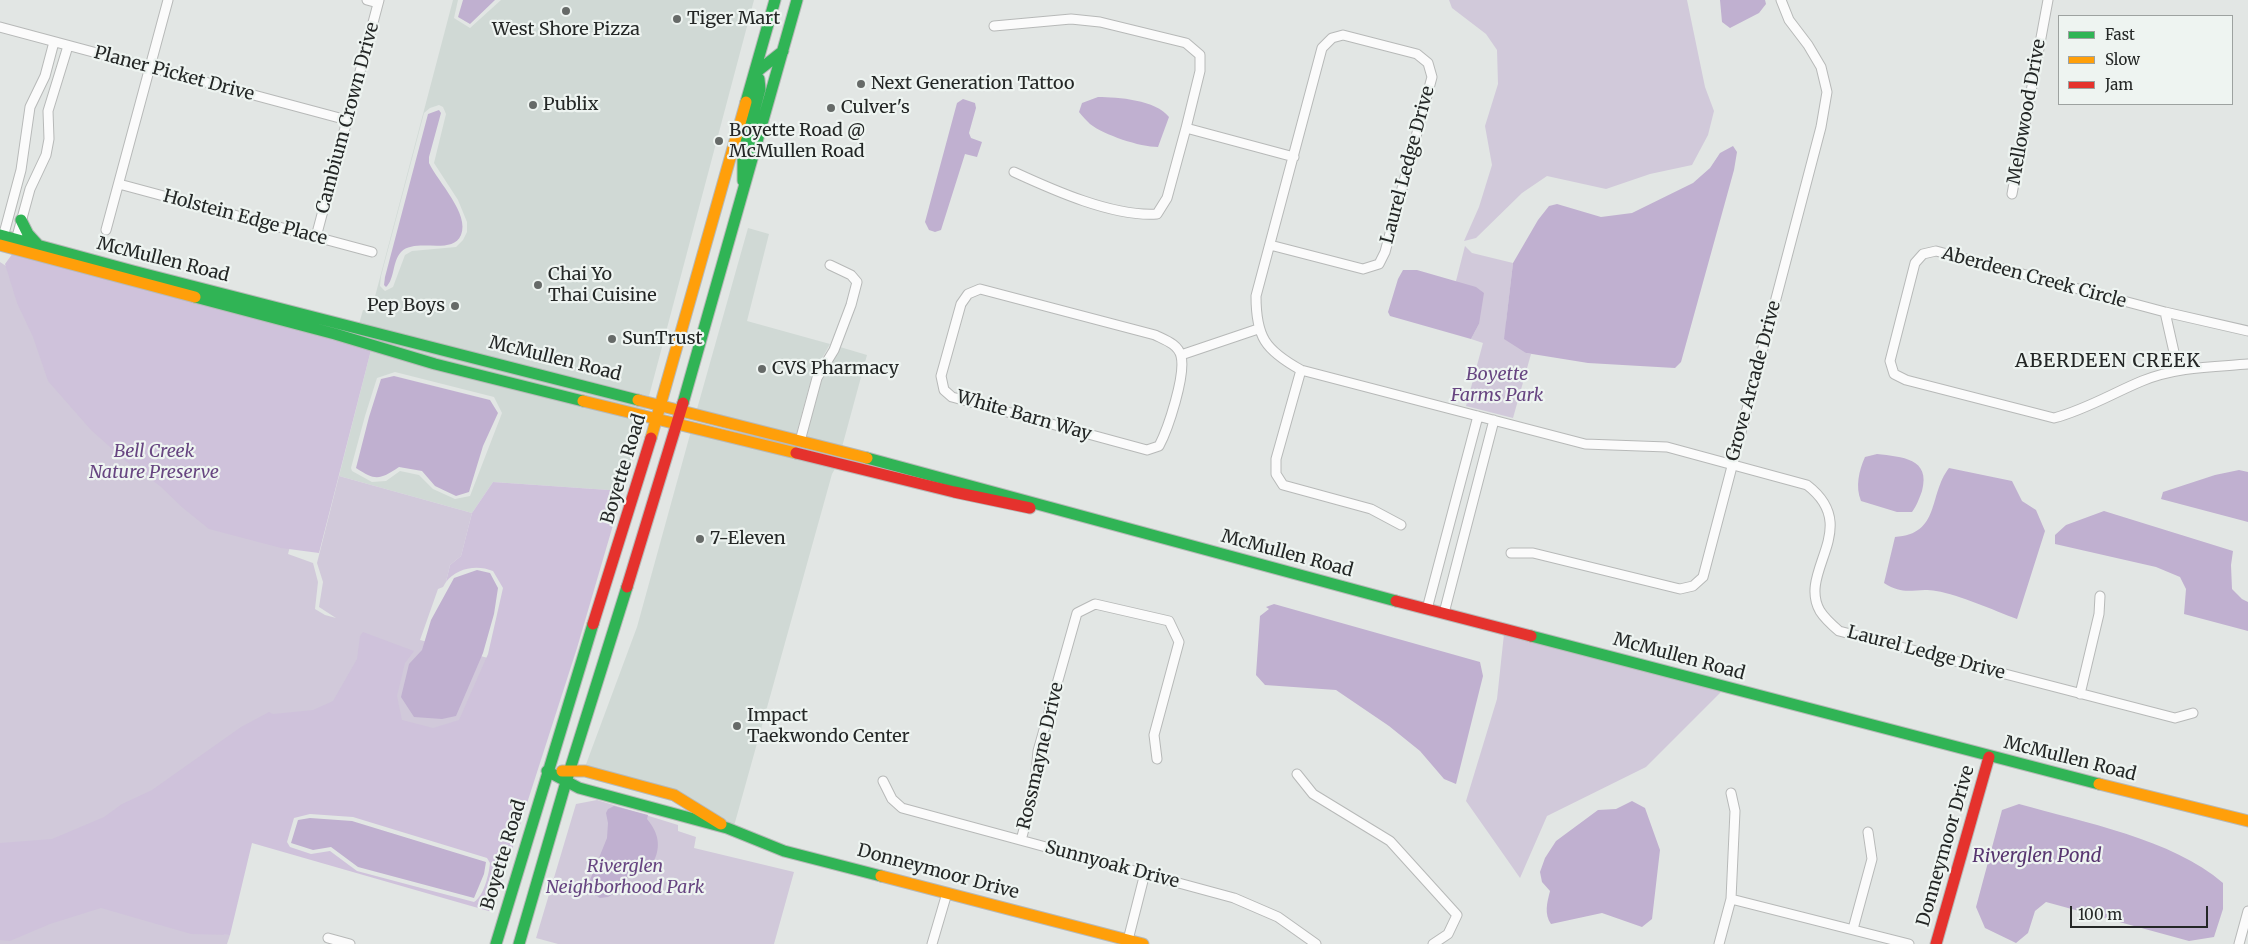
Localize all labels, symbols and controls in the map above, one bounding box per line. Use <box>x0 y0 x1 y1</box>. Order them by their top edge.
marker: West Shore Pizza <box>560 5 572 17</box>
place label: Tiger Mart <box>687 8 780 30</box>
marker: Tiger Mart <box>671 13 683 25</box>
legend <box>2058 15 2233 105</box>
place label: West Shore Pizza <box>492 19 640 41</box>
street label: Cambium Crown Drive <box>312 20 384 216</box>
text: Fast <box>2105 25 2135 44</box>
street label: Mellowood Drive <box>2004 37 2050 187</box>
street label: Planer Picket Drive <box>92 42 256 106</box>
text: Slow <box>2105 50 2140 69</box>
place label: Next Generation Tattoo <box>871 73 1074 95</box>
text: Jam <box>2105 75 2133 94</box>
marker: Next Generation Tattoo <box>855 78 867 90</box>
street label: Laurel Ledge Drive <box>1377 84 1439 246</box>
place label: Publix <box>543 94 598 116</box>
place label: Culver's <box>841 97 910 119</box>
marker: Publix <box>527 99 539 111</box>
marker: Culver's <box>825 102 837 114</box>
place label: Boyette Road @ McMullen Road <box>729 120 865 162</box>
marker: Boyette Road @ McMullen Road <box>713 135 725 147</box>
street label: Holstein Edge Place <box>161 186 329 250</box>
street label: McMullen Road <box>95 233 231 287</box>
street label: Aberdeen Creek Circle <box>1939 243 2129 313</box>
place label: Chai Yo Thai Cuisine <box>548 264 657 306</box>
marker: Chai Yo Thai Cuisine <box>532 279 544 291</box>
place label: Pep Boys <box>367 295 445 317</box>
street label: Grove Arcade Drive <box>1722 298 1786 464</box>
marker: Pep Boys <box>449 300 461 312</box>
place label: SunTrust <box>622 328 703 350</box>
street label: McMullen Road <box>487 332 623 386</box>
marker: SunTrust <box>606 333 618 345</box>
district label: ABERDEEN CREEK <box>2013 351 2203 373</box>
place label: CVS Pharmacy <box>772 358 899 380</box>
marker: CVS Pharmacy <box>756 363 768 375</box>
park label: Boyette Farms Park <box>1451 364 1543 406</box>
street label: White Barn Way <box>954 386 1094 446</box>
street label: Boyette Road <box>597 411 651 527</box>
park label: Bell Creek Nature Preserve <box>89 441 219 484</box>
street label: McMullen Road <box>1219 526 1355 582</box>
place label: 7-Eleven <box>710 528 786 550</box>
marker: 7-Eleven <box>694 533 706 545</box>
street label: Laurel Ledge Drive <box>1845 622 2007 684</box>
street label: McMullen Road <box>1611 629 1747 685</box>
street label: Rossmayne Drive <box>1014 680 1068 832</box>
place label: Impact Taekwondo Center <box>747 705 910 748</box>
marker: Impact Taekwondo Center <box>731 720 743 732</box>
street label: McMullen Road <box>2002 732 2138 786</box>
street label: Donneymoor Drive <box>1913 763 1979 929</box>
street label: Boyette Road <box>477 797 531 913</box>
street label: Sunnyoak Drive <box>1042 837 1182 893</box>
street label: Donneymoor Drive <box>855 840 1021 904</box>
water label: Riverglen Pond <box>1972 846 2102 868</box>
park label: Riverglen Neighborhood Park <box>546 856 704 899</box>
scale bar <box>2073 896 2210 928</box>
text: 100 m <box>2078 905 2122 924</box>

